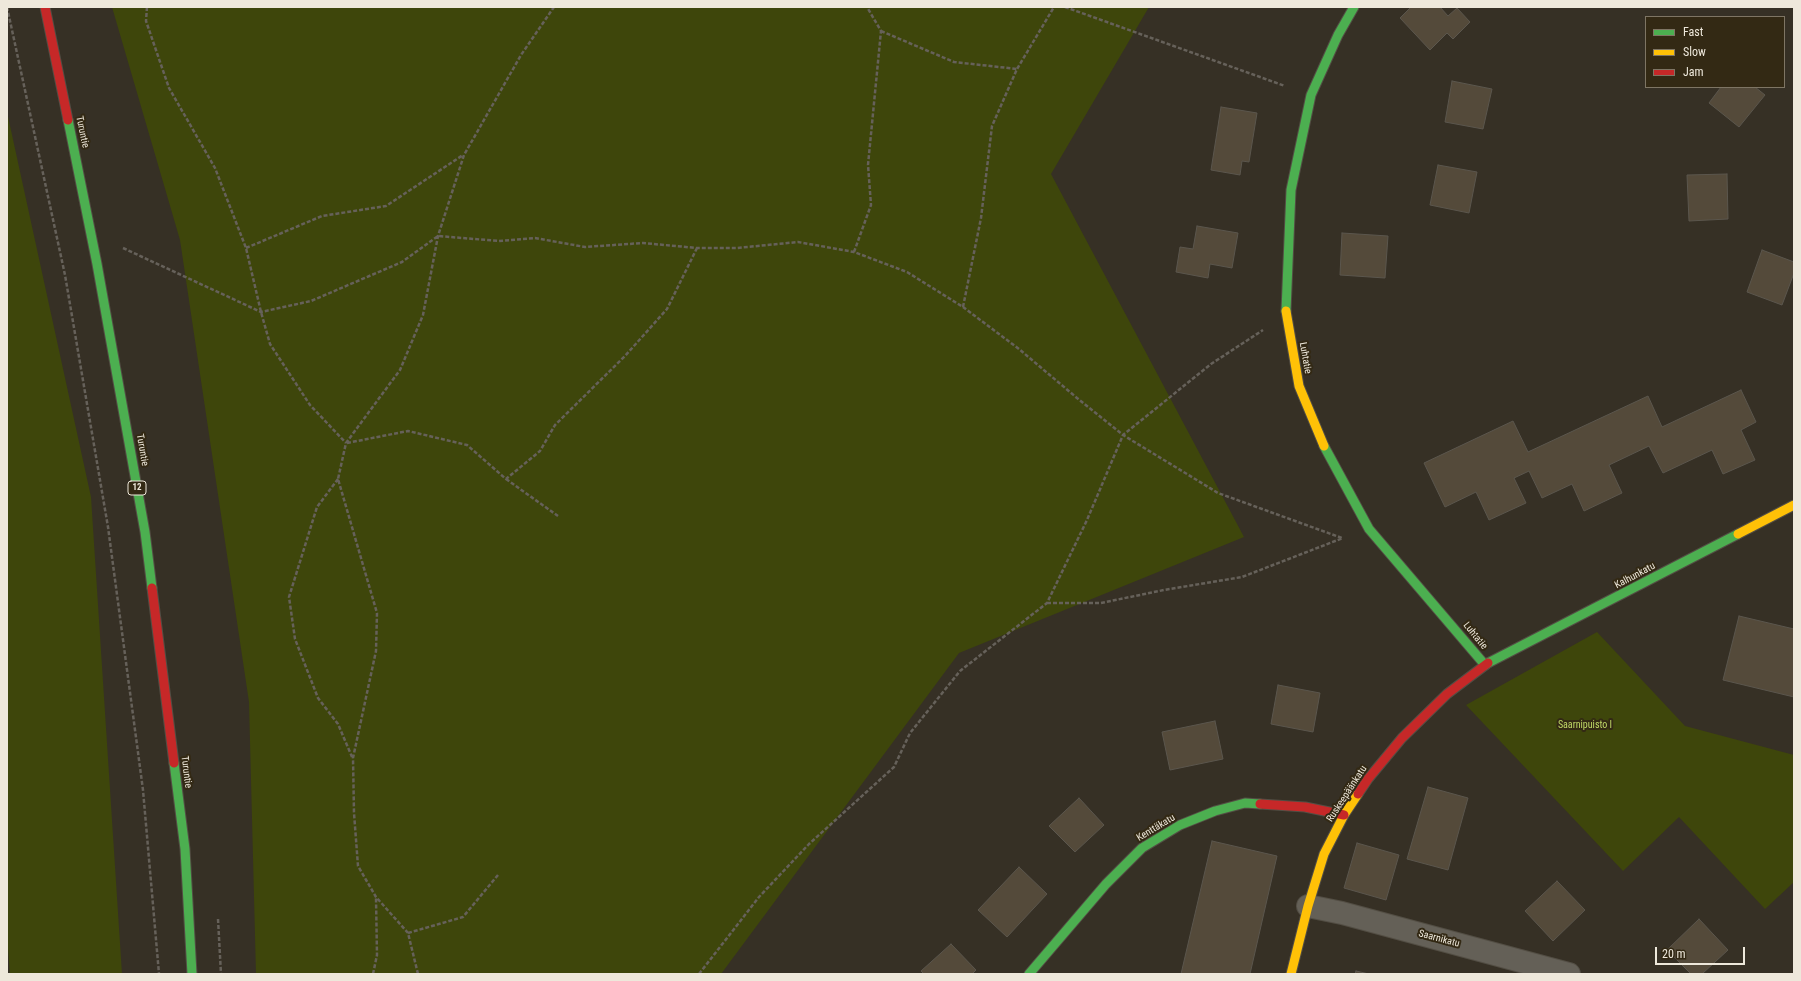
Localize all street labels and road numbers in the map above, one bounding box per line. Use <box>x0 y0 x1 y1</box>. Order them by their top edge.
street label: Turuntie <box>73 115 91 149</box>
street label: Luhtatie <box>1296 341 1314 375</box>
street label: Turuntie <box>133 433 151 467</box>
road number: 12 <box>128 481 146 495</box>
street label: Kalhunkatu <box>1613 560 1657 592</box>
street label: Luhtatie <box>1460 620 1490 652</box>
street label: Turuntie <box>178 755 194 789</box>
street label: Ruskeepäänkatu <box>1324 764 1370 824</box>
street label: Kenttäkatu <box>1135 812 1177 844</box>
street label: Saarnikatu <box>1417 928 1461 950</box>

